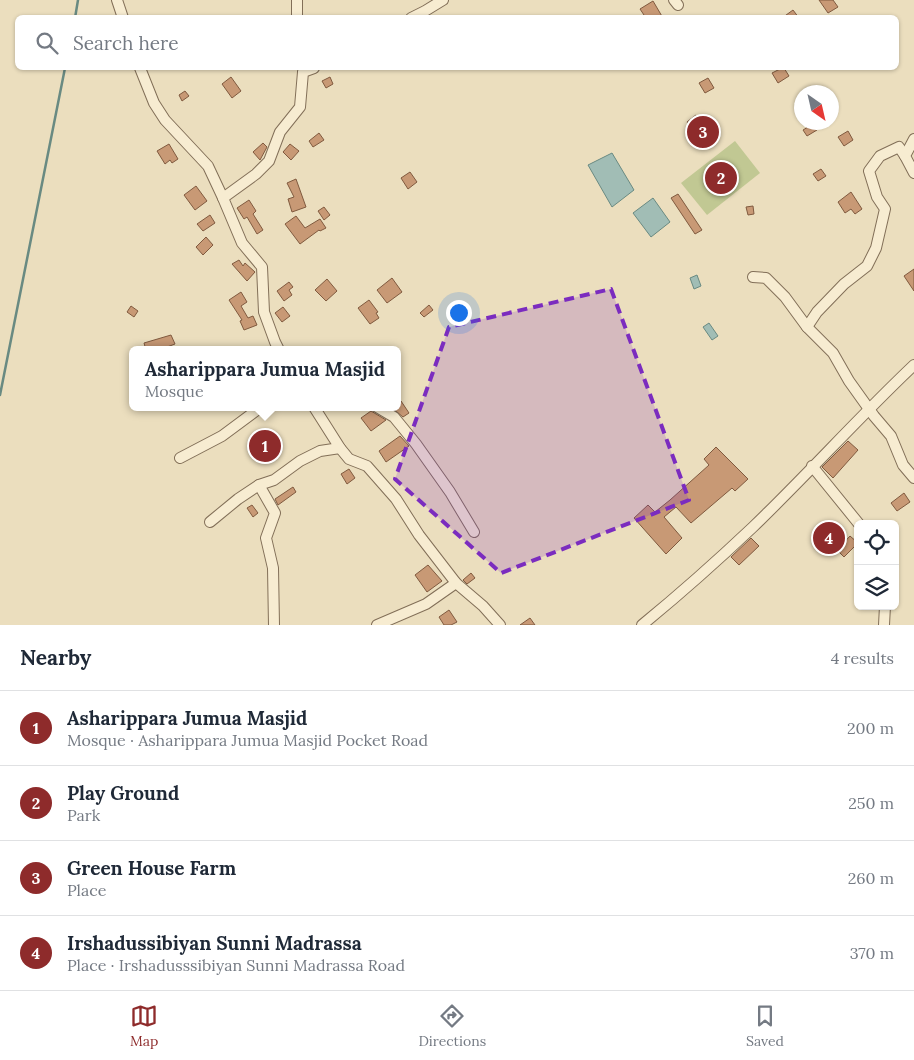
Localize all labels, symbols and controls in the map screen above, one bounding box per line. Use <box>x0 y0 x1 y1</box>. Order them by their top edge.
search box <box>15 15 899 70</box>
icon: search <box>33 29 61 57</box>
text: Search here <box>73 31 179 55</box>
north arrow <box>794 85 839 130</box>
pin: 3 <box>687 113 719 151</box>
pin: 2 <box>705 159 737 197</box>
your location <box>446 300 472 326</box>
popup <box>129 346 401 411</box>
text: Asharippara Jumua Masjid <box>145 357 385 381</box>
text: Mosque <box>145 381 204 401</box>
pin: 1 <box>249 427 281 465</box>
pin: 4 <box>813 519 845 557</box>
map controls <box>854 520 899 610</box>
button: locate <box>854 520 899 565</box>
button: layers <box>854 565 899 610</box>
text: Nearby <box>20 644 91 671</box>
text: 4 results <box>831 648 894 668</box>
text: Asharippara Jumua Masjid <box>67 706 307 730</box>
text: 1 <box>33 718 39 738</box>
text: 200 m <box>847 718 894 738</box>
text: Mosque · Asharippara Jumua Masjid Pocket Road <box>67 730 428 750</box>
text: Play Ground <box>67 781 179 805</box>
text: 2 <box>32 793 40 813</box>
text: 250 m <box>848 793 894 813</box>
text: Park <box>67 805 100 825</box>
text: Green House Farm <box>67 856 236 880</box>
text: 3 <box>32 868 40 888</box>
text: 260 m <box>848 868 894 888</box>
text: Place <box>67 880 106 900</box>
text: Irshadussibiyan Sunni Madrassa <box>67 931 362 955</box>
text: 4 <box>32 943 40 963</box>
text: 370 m <box>850 943 894 963</box>
text: Place · Irshadusssibiyan Sunni Madrassa Road <box>67 955 405 975</box>
tab: Map <box>130 1002 158 1050</box>
tab: Directions <box>418 1002 486 1050</box>
tab: Saved <box>746 1002 784 1050</box>

